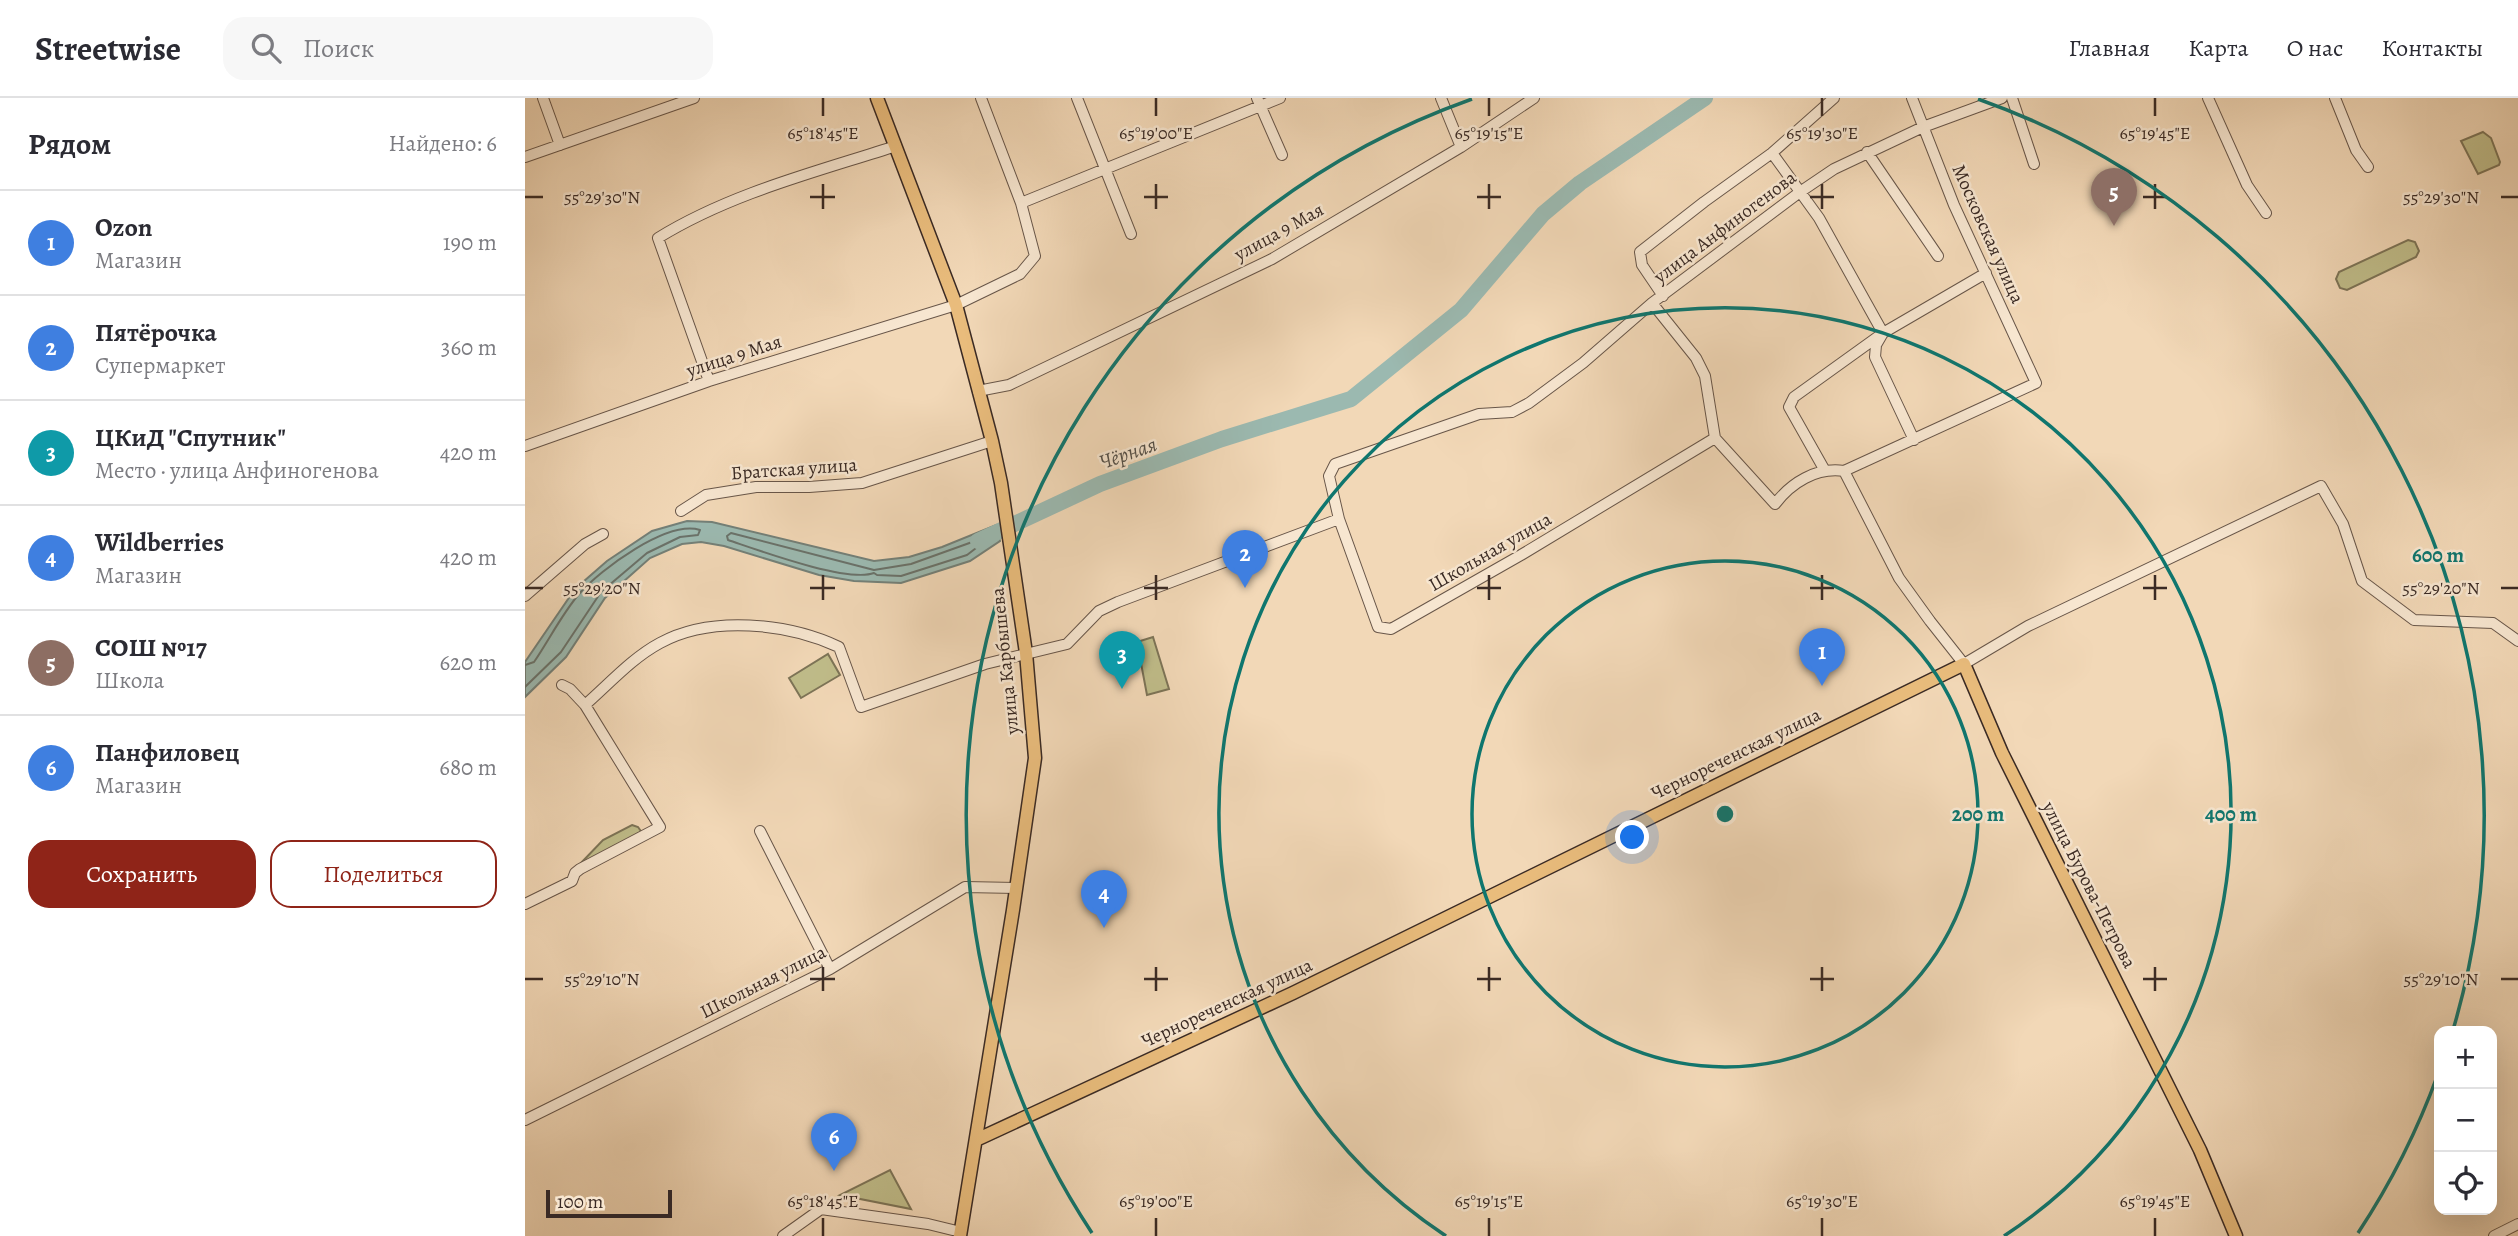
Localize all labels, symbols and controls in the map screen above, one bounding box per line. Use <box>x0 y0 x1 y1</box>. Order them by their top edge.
search box <box>223 17 713 80</box>
text: Streetwise <box>35 26 181 71</box>
icon: search <box>247 29 285 67</box>
text: Поиск <box>303 31 374 66</box>
text: Главная <box>2069 32 2150 64</box>
text: Карта <box>2188 32 2249 64</box>
text: О нас <box>2287 32 2343 64</box>
text: Контакты <box>2381 32 2483 64</box>
text: 65°18'45"E <box>787 121 859 145</box>
text: 65°19'00"E <box>1119 121 1193 145</box>
text: 65°19'15"E <box>1455 121 1523 145</box>
text: 65°19'30"E <box>1786 121 1858 145</box>
text: 65°19'45"E <box>2120 121 2190 145</box>
text: Рядом <box>28 124 111 164</box>
text: Найдено: 6 <box>389 128 497 159</box>
street label: Московская улица <box>1946 160 2030 308</box>
street label: улица Анфиногенова <box>1648 165 1802 290</box>
pin: 5 <box>2091 168 2137 226</box>
text: 55°29'30"N <box>564 185 640 209</box>
text: 55°29'30"N <box>2403 185 2479 209</box>
street label: улица 9 Мая <box>1229 197 1328 268</box>
text: Ozon <box>95 210 153 245</box>
text: 1 <box>47 227 55 258</box>
text: 190 m <box>443 227 497 258</box>
text: Магазин <box>95 245 182 276</box>
text: Пятёрочка <box>95 315 217 350</box>
street label: улица 9 Мая <box>682 328 785 384</box>
text: 2 <box>45 332 57 363</box>
text: 360 m <box>441 332 497 363</box>
text: Супермаркет <box>95 350 226 381</box>
text: ЦКиД "Спутник" <box>95 420 286 455</box>
water label: Чёрная <box>1096 430 1160 476</box>
text: 3 <box>46 437 56 468</box>
text: 420 m <box>440 437 497 468</box>
street label: Братская улица <box>730 452 858 486</box>
text: Место · улица Анфиногенова <box>95 455 379 486</box>
street label: Школьная улица <box>1424 506 1557 598</box>
text: Wildberries <box>95 525 224 560</box>
pin: 2 <box>1222 530 1268 588</box>
text: 600 m <box>2412 541 2464 569</box>
text: 4 <box>46 542 56 573</box>
text: 420 m <box>440 542 497 573</box>
text: Магазин <box>95 560 182 591</box>
text: 55°29'20"N <box>563 576 641 600</box>
text: 55°29'20"N <box>2402 576 2480 600</box>
street label: улица Карбышева <box>984 586 1026 737</box>
pin: 1 <box>1799 628 1845 686</box>
text: СОШ №17 <box>95 630 207 665</box>
pin: 3 <box>1099 631 1145 689</box>
text: 5 <box>46 647 56 678</box>
text: 620 m <box>439 647 497 678</box>
text: Школа <box>95 665 164 696</box>
street label: Чернореченская улица <box>1647 702 1825 806</box>
text: Панфиловец <box>95 735 240 770</box>
text: 6 <box>46 752 56 783</box>
text: 680 m <box>439 752 497 783</box>
text: Магазин <box>95 770 182 801</box>
street label: улица Бурова-Петрова <box>2035 796 2142 973</box>
text: 200 m <box>1952 800 2005 828</box>
text: 400 m <box>2205 800 2258 828</box>
centre of rings <box>1713 802 1737 826</box>
your location <box>1615 820 1649 854</box>
button: Сохранить <box>28 840 256 908</box>
button: Поделиться <box>270 840 497 908</box>
pin: 4 <box>1081 870 1127 928</box>
street label: Школьная улица <box>696 939 831 1025</box>
street label: Чернореченская улица <box>1137 952 1317 1054</box>
text: 55°29'10"N <box>565 967 639 991</box>
text: 55°29'10"N <box>2404 967 2478 991</box>
map controls <box>2434 1026 2497 1215</box>
button: + <box>2434 1026 2497 1089</box>
button: − <box>2434 1089 2497 1152</box>
pin: 6 <box>811 1113 857 1171</box>
button: locate <box>2434 1152 2497 1215</box>
scale bar <box>546 1187 672 1219</box>
text: 100 m <box>557 1189 603 1215</box>
text: 65°18'45"E <box>787 1189 859 1213</box>
text: 65°19'00"E <box>1119 1189 1193 1213</box>
text: 65°19'15"E <box>1455 1189 1523 1213</box>
text: 65°19'30"E <box>1786 1189 1858 1213</box>
text: 65°19'45"E <box>2120 1189 2190 1213</box>

